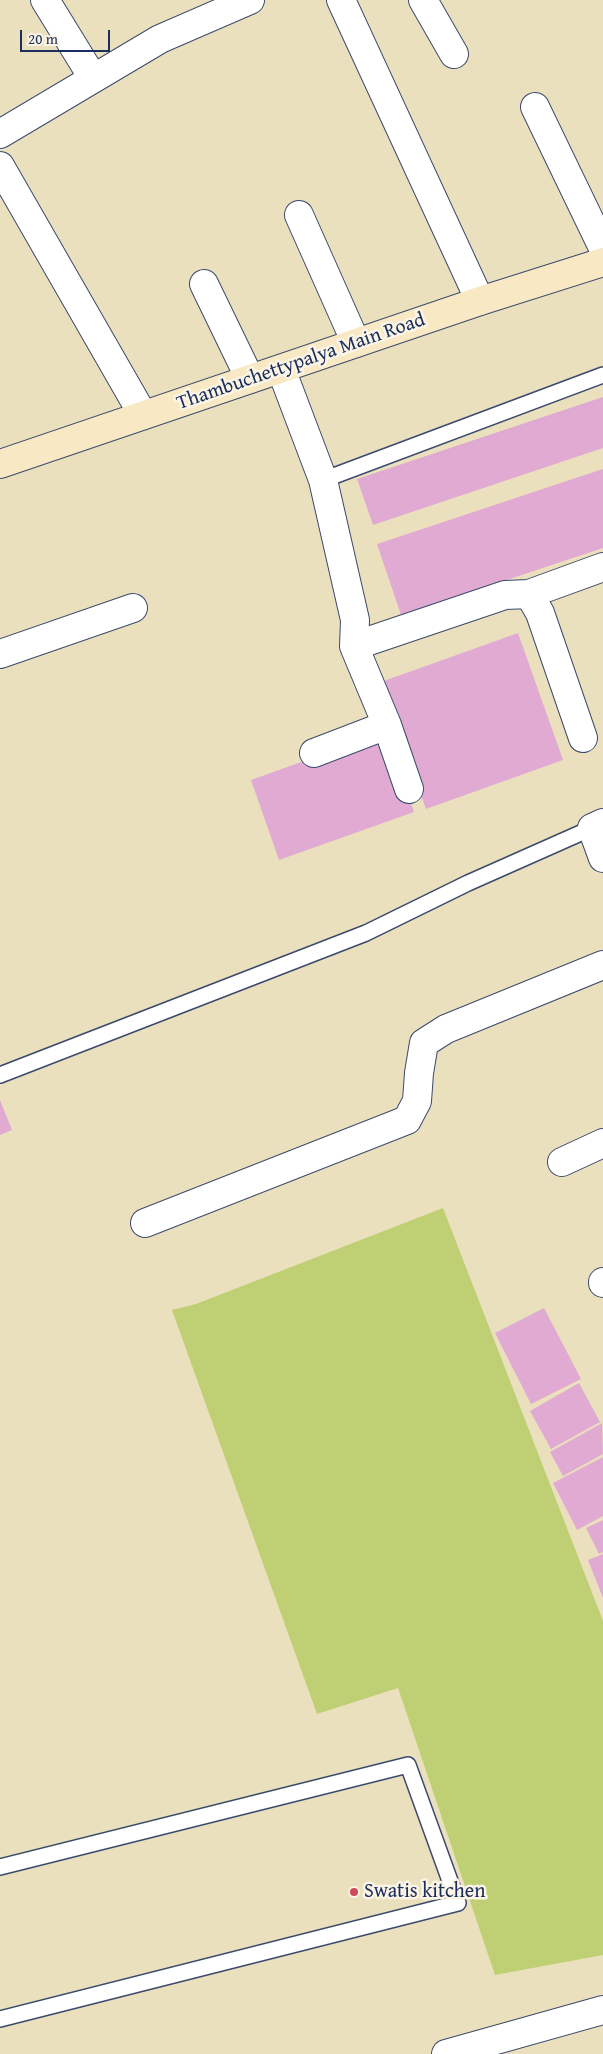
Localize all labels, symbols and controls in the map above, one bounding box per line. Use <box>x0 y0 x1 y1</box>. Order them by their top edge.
scale bar <box>22 20 112 52</box>
text: 20 m <box>28 28 58 49</box>
street label: Thambuchettypalya Main Road <box>174 308 428 416</box>
place label: Swatis kitchen <box>364 1880 485 1904</box>
marker: Swatis kitchen <box>348 1886 360 1898</box>

